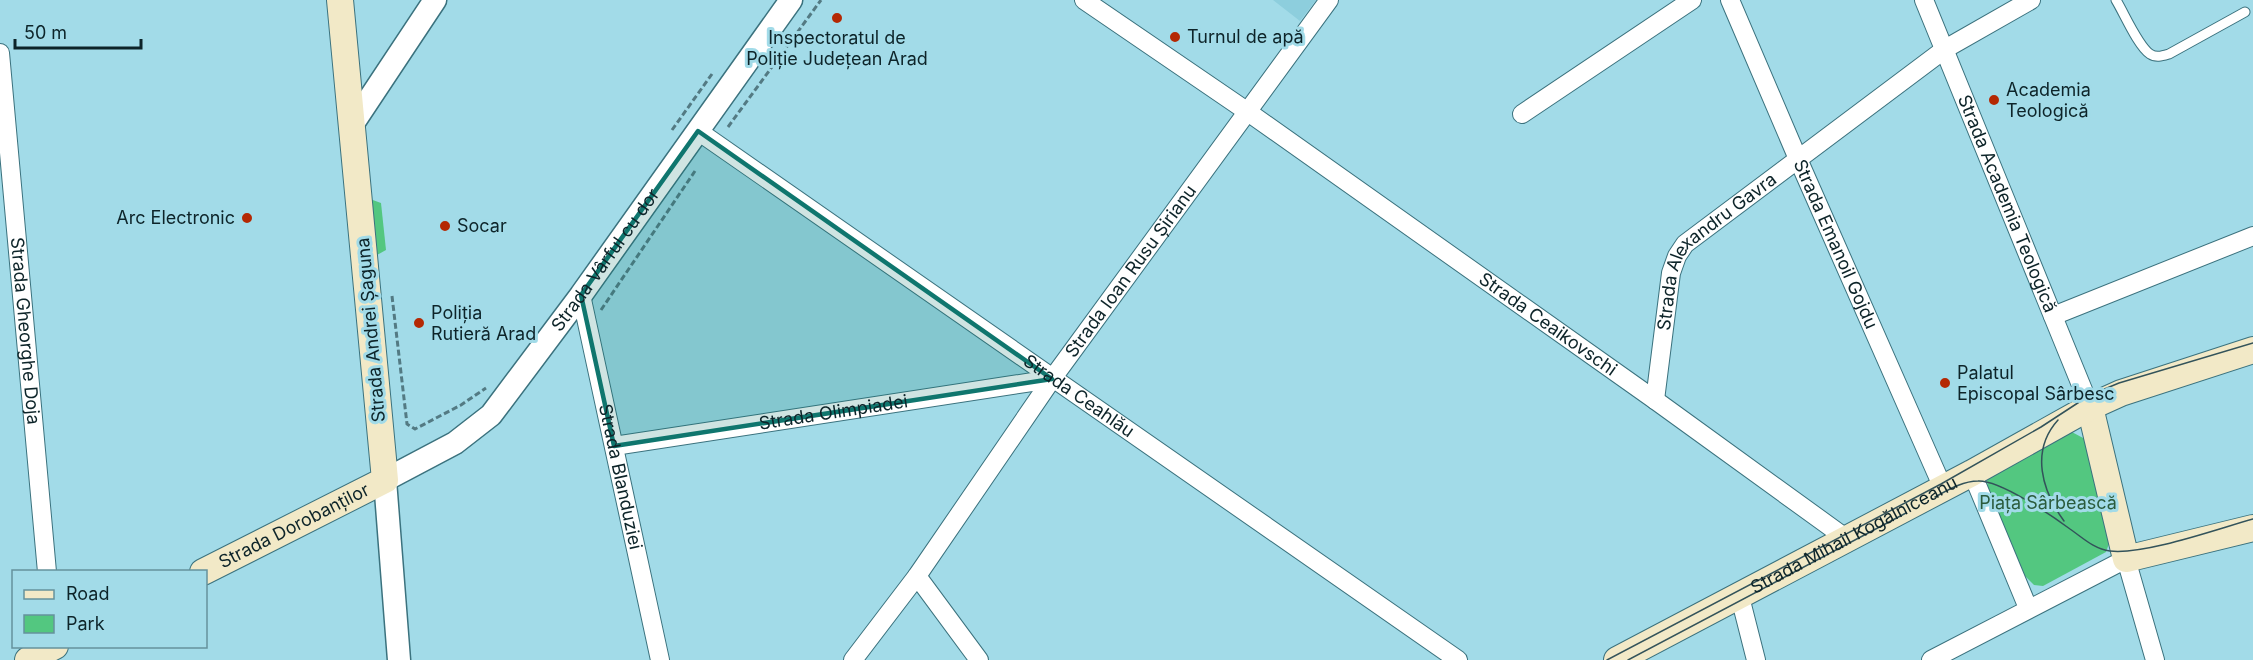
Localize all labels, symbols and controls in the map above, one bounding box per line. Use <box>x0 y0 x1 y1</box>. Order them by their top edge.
marker: Inspectoratul de Poliție Județean Arad <box>830 11 844 25</box>
scale bar <box>15 12 141 50</box>
text: 50 m <box>24 22 67 43</box>
place label: Turnul de apă <box>1187 26 1304 47</box>
place label: Inspectoratul de Poliție Județean Arad <box>746 27 928 70</box>
marker: Turnul de apă <box>1168 30 1182 44</box>
place label: Academia Teologică <box>2006 79 2091 121</box>
street label: Strada Academia Teologică <box>1954 92 2061 315</box>
marker: Academia Teologică <box>1987 93 2001 107</box>
street label: Strada Emanoil Gojdu <box>1790 156 1882 332</box>
street label: Strada Alexandru Gavra <box>1653 168 1780 332</box>
street label: Strada Ioan Rusu Șirianu <box>1060 181 1200 361</box>
street label: Strada Vârful cu dor <box>547 184 663 335</box>
place label: Arc Electronic <box>116 207 235 228</box>
marker: Arc Electronic <box>240 211 254 225</box>
place label: Socar <box>457 215 507 236</box>
marker: Socar <box>438 219 452 233</box>
street label: Strada Gheorghe Doja <box>7 236 45 425</box>
street label: Strada Andrei Șaguna <box>352 237 390 423</box>
street label: Strada Ceaikovschi <box>1475 268 1621 380</box>
place label: Poliția Rutieră Arad <box>431 302 536 344</box>
marker: Poliția Rutieră Arad <box>412 316 426 330</box>
street label: Strada Ceahlău <box>1020 350 1139 441</box>
place label: Palatul Episcopal Sârbesc <box>1957 362 2115 404</box>
marker: Palatul Episcopal Sârbesc <box>1938 376 1952 390</box>
street label: Strada Olimpiadei <box>758 390 909 434</box>
street label: Strada Blanduziei <box>595 402 647 551</box>
street label: Strada Mihail Kogălniceanu <box>1747 472 1961 598</box>
street label: Strada Dorobanților <box>215 479 373 572</box>
park label: Piața Sârbească <box>1979 492 2117 514</box>
legend <box>12 570 207 648</box>
text: Road <box>66 583 109 604</box>
text: Park <box>66 613 105 634</box>

